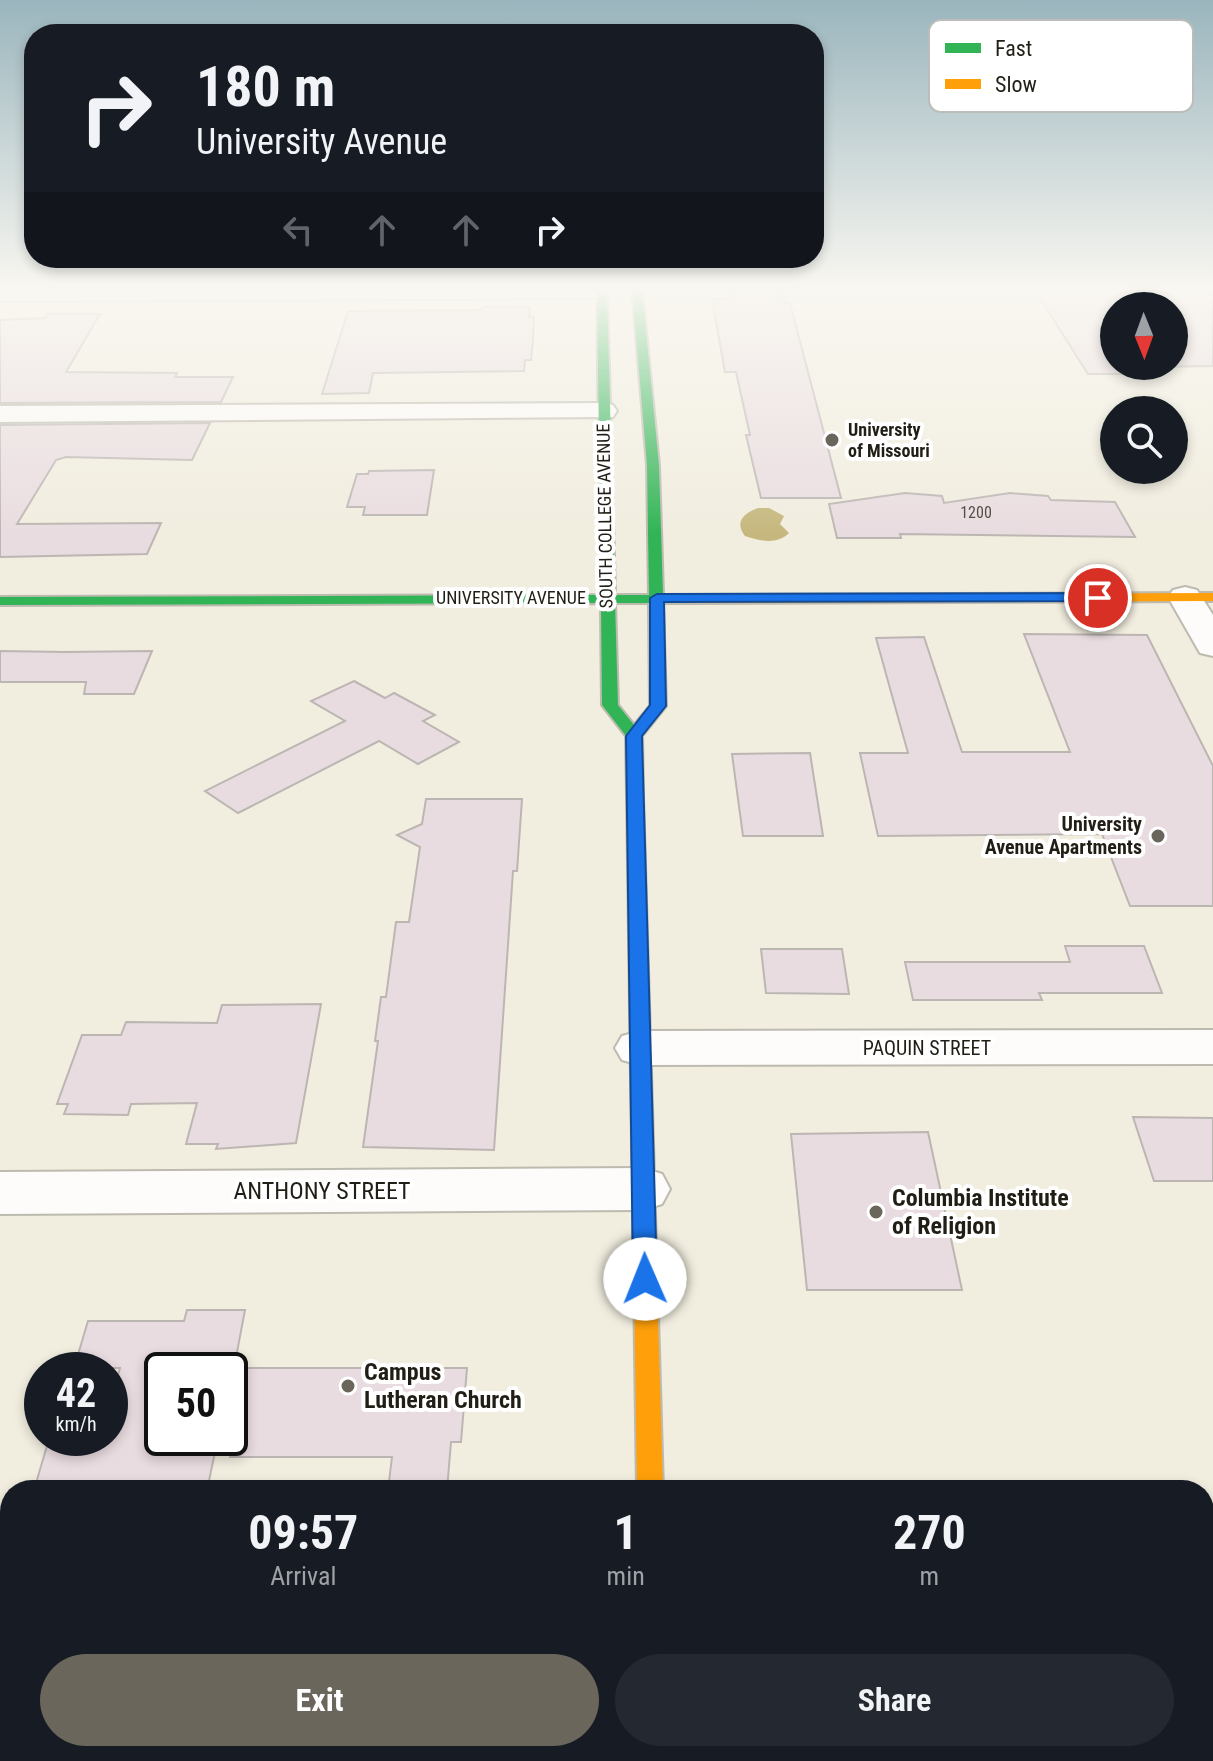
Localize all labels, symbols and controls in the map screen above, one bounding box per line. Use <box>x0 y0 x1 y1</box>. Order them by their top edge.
legend <box>929 20 1193 112</box>
text: Fast <box>995 36 1032 61</box>
text: 180 m <box>196 54 335 120</box>
icon: right <box>64 56 168 160</box>
text: Slow <box>995 72 1037 97</box>
text: University Avenue <box>196 121 447 163</box>
icon: left <box>276 208 320 252</box>
icon: ahead <box>360 208 404 252</box>
icon: ahead <box>444 208 488 252</box>
icon: right <box>528 208 572 252</box>
north arrow <box>1100 292 1188 380</box>
map controls <box>1100 292 1188 484</box>
button: search <box>1100 396 1188 484</box>
place label: University of Missouri <box>848 419 930 461</box>
street label: SOUTH COLLEGE AVENUE <box>592 423 617 608</box>
marker: University of Missouri <box>823 431 841 449</box>
house number: 1200 <box>960 503 992 522</box>
pin <box>1064 564 1132 632</box>
icon: arrive <box>1076 576 1120 620</box>
street label: UNIVERSITY AVENUE <box>436 587 586 608</box>
place label: University Avenue Apartments <box>985 812 1142 859</box>
marker: University Avenue Apartments <box>1149 827 1167 845</box>
street label: PAQUIN STREET <box>863 1036 991 1060</box>
street label: ANTHONY STREET <box>233 1177 411 1205</box>
place label: Columbia Institute of Religion <box>892 1184 1069 1240</box>
marker: Columbia Institute of Religion <box>867 1203 885 1221</box>
position arrow <box>603 1237 687 1321</box>
speed limit sign: 50 <box>144 1352 248 1456</box>
place label: Campus Lutheran Church <box>364 1358 522 1414</box>
text: 42 <box>56 1370 96 1417</box>
marker: Campus Lutheran Church <box>339 1377 357 1395</box>
text: km/h <box>55 1412 97 1436</box>
text: 09:57 <box>248 1504 358 1561</box>
text: 1 <box>614 1504 638 1561</box>
text: 270 <box>893 1504 966 1561</box>
text: Arrival <box>270 1561 336 1591</box>
text: min <box>607 1561 645 1591</box>
text: m <box>920 1561 939 1591</box>
button: Exit <box>40 1654 599 1746</box>
button: Share <box>615 1654 1174 1746</box>

